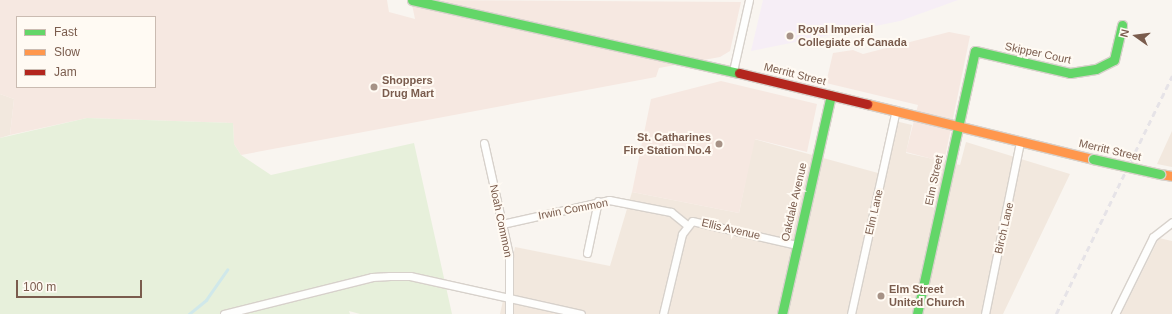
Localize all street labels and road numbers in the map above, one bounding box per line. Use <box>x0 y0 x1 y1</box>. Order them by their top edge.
street label: Skipper Court <box>1004 40 1072 66</box>
street label: Merritt Street <box>763 60 827 88</box>
street label: Merritt Street <box>1078 136 1142 164</box>
street label: Elm Street <box>922 154 946 206</box>
street label: Oakdale Avenue <box>778 161 810 243</box>
street label: Noah Common <box>487 183 515 259</box>
street label: Elm Lane <box>862 188 886 236</box>
street label: Irwin Common <box>537 196 609 222</box>
street label: Birch Lane <box>992 201 1016 255</box>
street label: Ellis Avenue <box>700 216 762 242</box>

